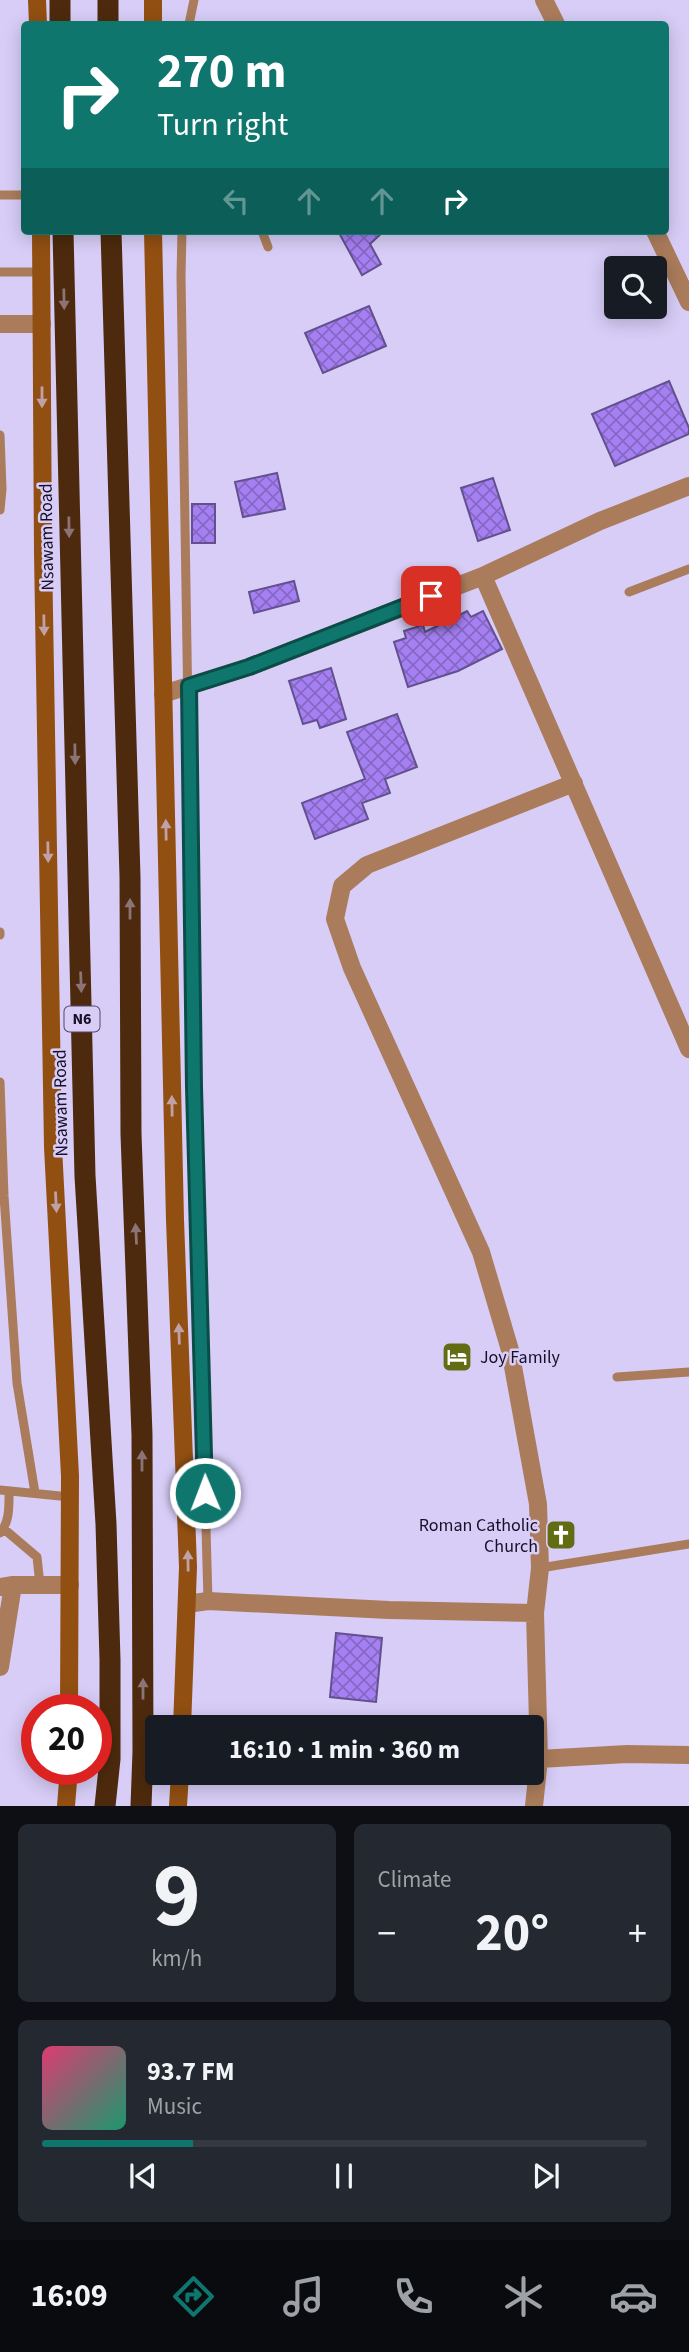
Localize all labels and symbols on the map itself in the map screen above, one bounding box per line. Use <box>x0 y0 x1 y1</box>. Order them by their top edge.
one-way arrow <box>58 288 70 310</box>
one-way arrow <box>36 386 48 408</box>
street label: Nsawam Road <box>34 483 60 591</box>
one-way arrow <box>64 516 75 538</box>
pin <box>401 566 461 626</box>
one-way arrow <box>38 614 50 636</box>
one-way arrow <box>69 743 80 765</box>
one-way arrow <box>161 819 172 841</box>
one-way arrow <box>43 841 54 863</box>
one-way arrow <box>124 897 136 919</box>
one-way arrow <box>75 971 86 993</box>
road number: N6 <box>64 1007 100 1032</box>
street label: Nsawam Road <box>48 1049 74 1157</box>
one-way arrow <box>167 1095 178 1117</box>
one-way arrow <box>51 1191 62 1213</box>
one-way arrow <box>130 1223 141 1245</box>
one-way arrow <box>174 1323 185 1345</box>
hotel icon: Joy Family <box>440 1340 474 1374</box>
place label: Joy Family <box>480 1345 561 1370</box>
one-way arrow <box>136 1450 148 1472</box>
position arrow <box>168 1456 242 1530</box>
place label: Roman Catholic Church <box>419 1513 538 1559</box>
church icon: Roman Catholic Church <box>544 1518 578 1552</box>
one-way arrow <box>182 1550 193 1572</box>
one-way arrow <box>137 1678 149 1700</box>
speed limit sign: 20 <box>21 1694 112 1785</box>

